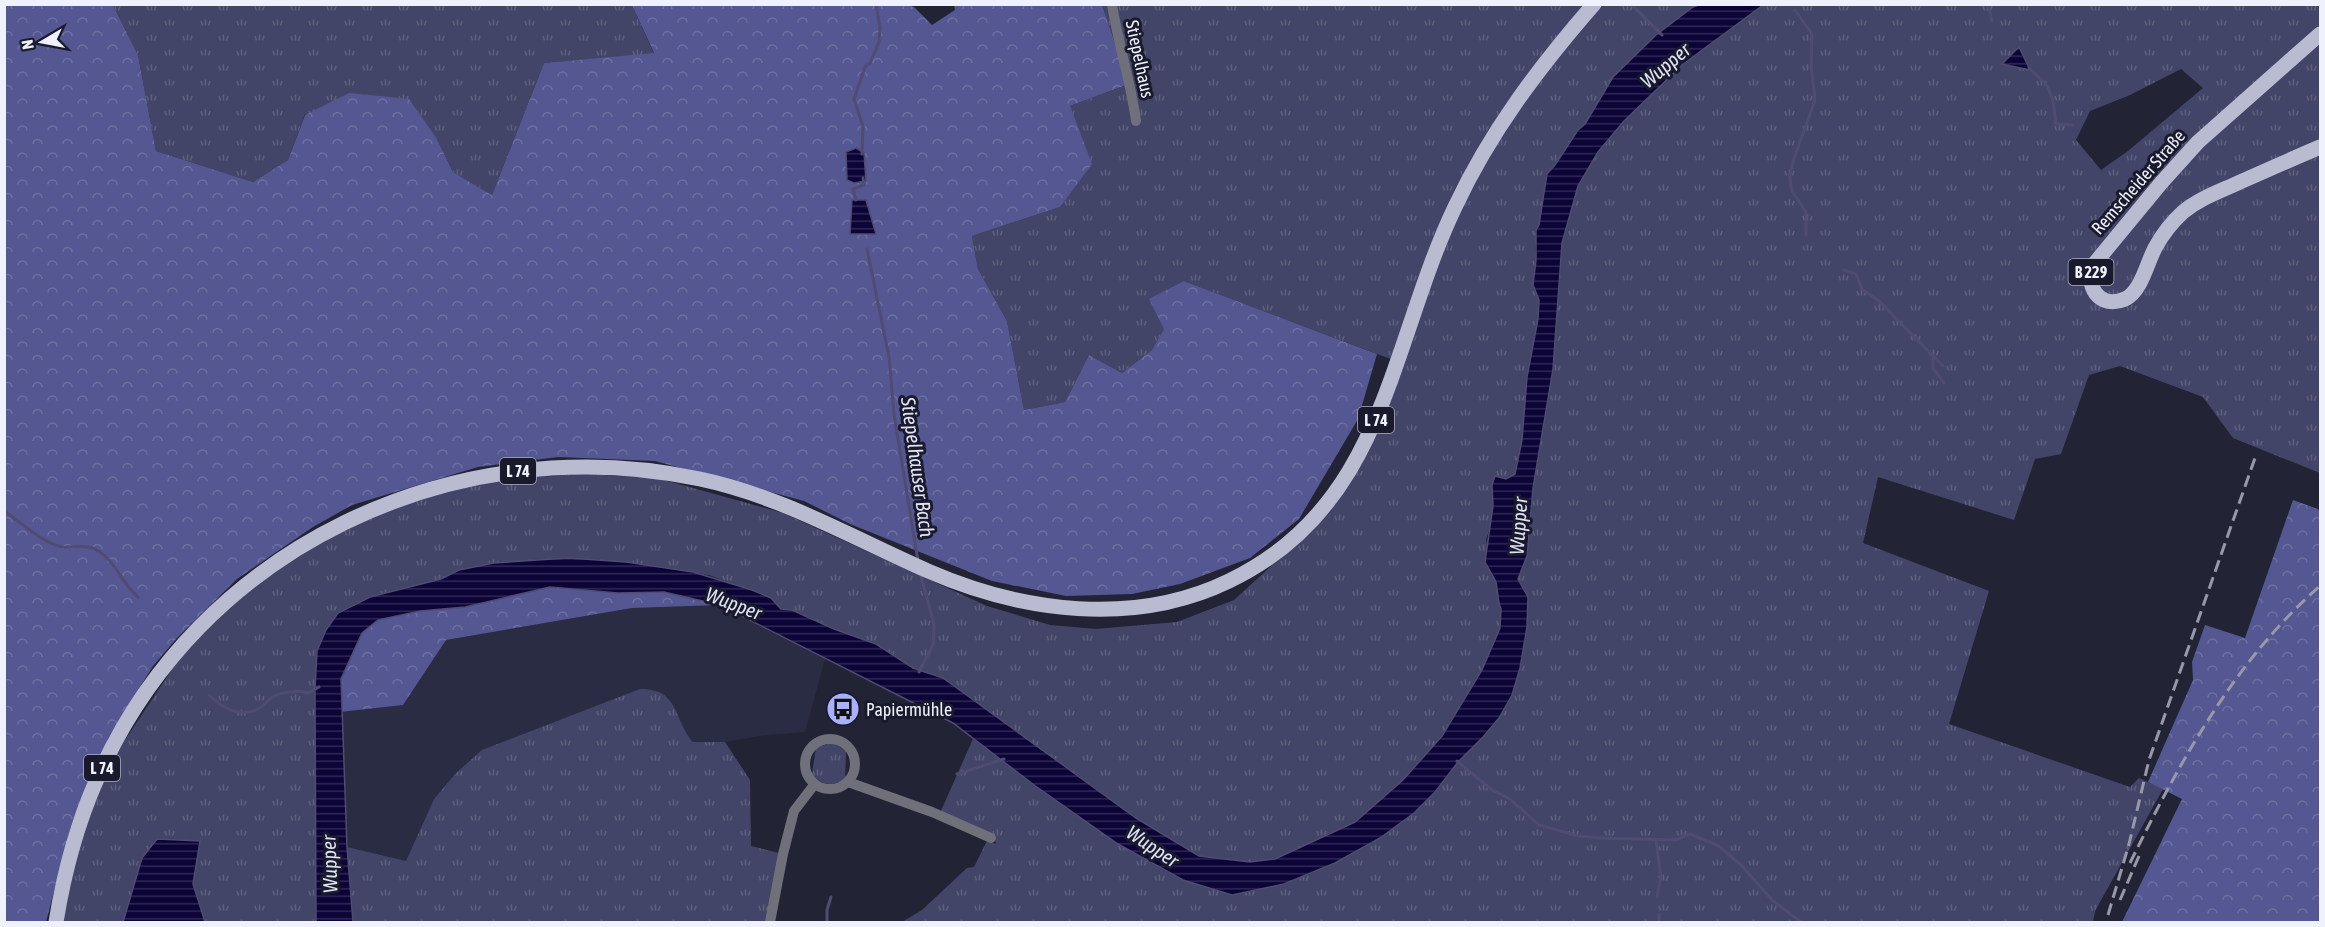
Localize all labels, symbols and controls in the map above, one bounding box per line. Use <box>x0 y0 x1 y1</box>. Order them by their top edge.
north arrow <box>12 12 72 72</box>
street label: Stiepelhaus <box>1122 18 1158 100</box>
water label: Wupper <box>1635 37 1695 92</box>
text: N <box>18 38 37 51</box>
street label: Remscheider Straße <box>2087 126 2189 238</box>
road number: B 229 <box>2068 259 2114 285</box>
water label: Stiepelhauser Bach <box>897 395 939 539</box>
road number: L 74 <box>1358 407 1394 433</box>
road number: L 74 <box>500 458 536 484</box>
water label: Wupper <box>1505 495 1532 556</box>
water label: Wupper <box>703 582 766 624</box>
bus stop icon: Papiermühle <box>825 691 861 727</box>
place label: Papiermühle <box>866 699 952 720</box>
road number: L 74 <box>84 755 120 781</box>
water label: Wupper <box>1123 820 1184 872</box>
water label: Wupper <box>316 834 342 893</box>

